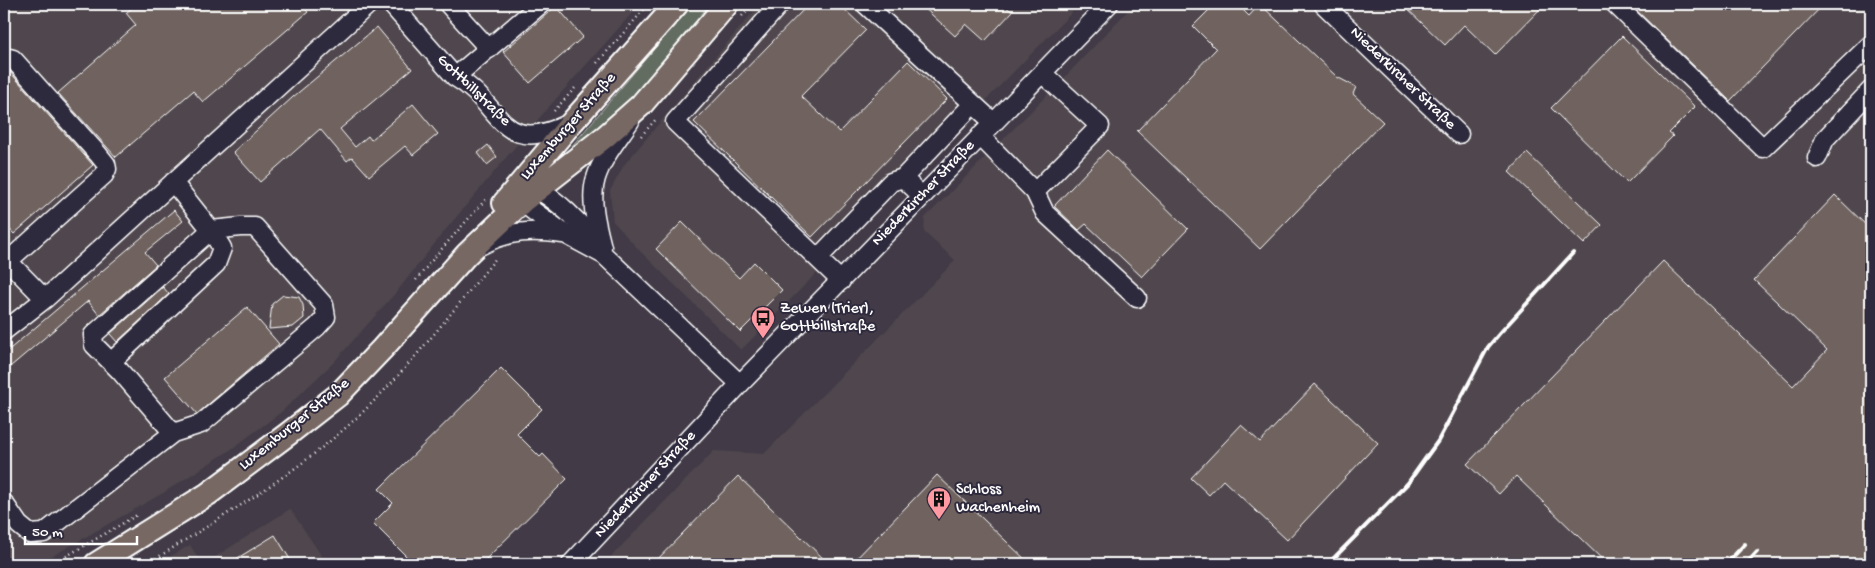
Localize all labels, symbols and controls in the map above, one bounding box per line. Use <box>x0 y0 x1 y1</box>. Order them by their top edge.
street label: Niederkircher Straße <box>1345 24 1459 135</box>
street label: Gottbillstraße <box>432 51 514 131</box>
street label: Luxemburger Straße <box>517 69 621 185</box>
street label: Niederkircher Straße <box>869 137 980 251</box>
place label: Zewen (Trier), Gottbillstraße <box>780 300 876 337</box>
bus stop icon: Zewen (Trier), Gottbillstraße <box>750 305 776 339</box>
street label: Luxemburger Straße <box>236 374 355 475</box>
street label: Niederkircher Straße <box>591 427 701 543</box>
place label: Schloss Wachenheim <box>956 481 1041 518</box>
building icon: Schloss Wachenheim <box>926 486 952 520</box>
scale bar <box>25 513 138 545</box>
text: 50 m <box>32 524 63 542</box>

